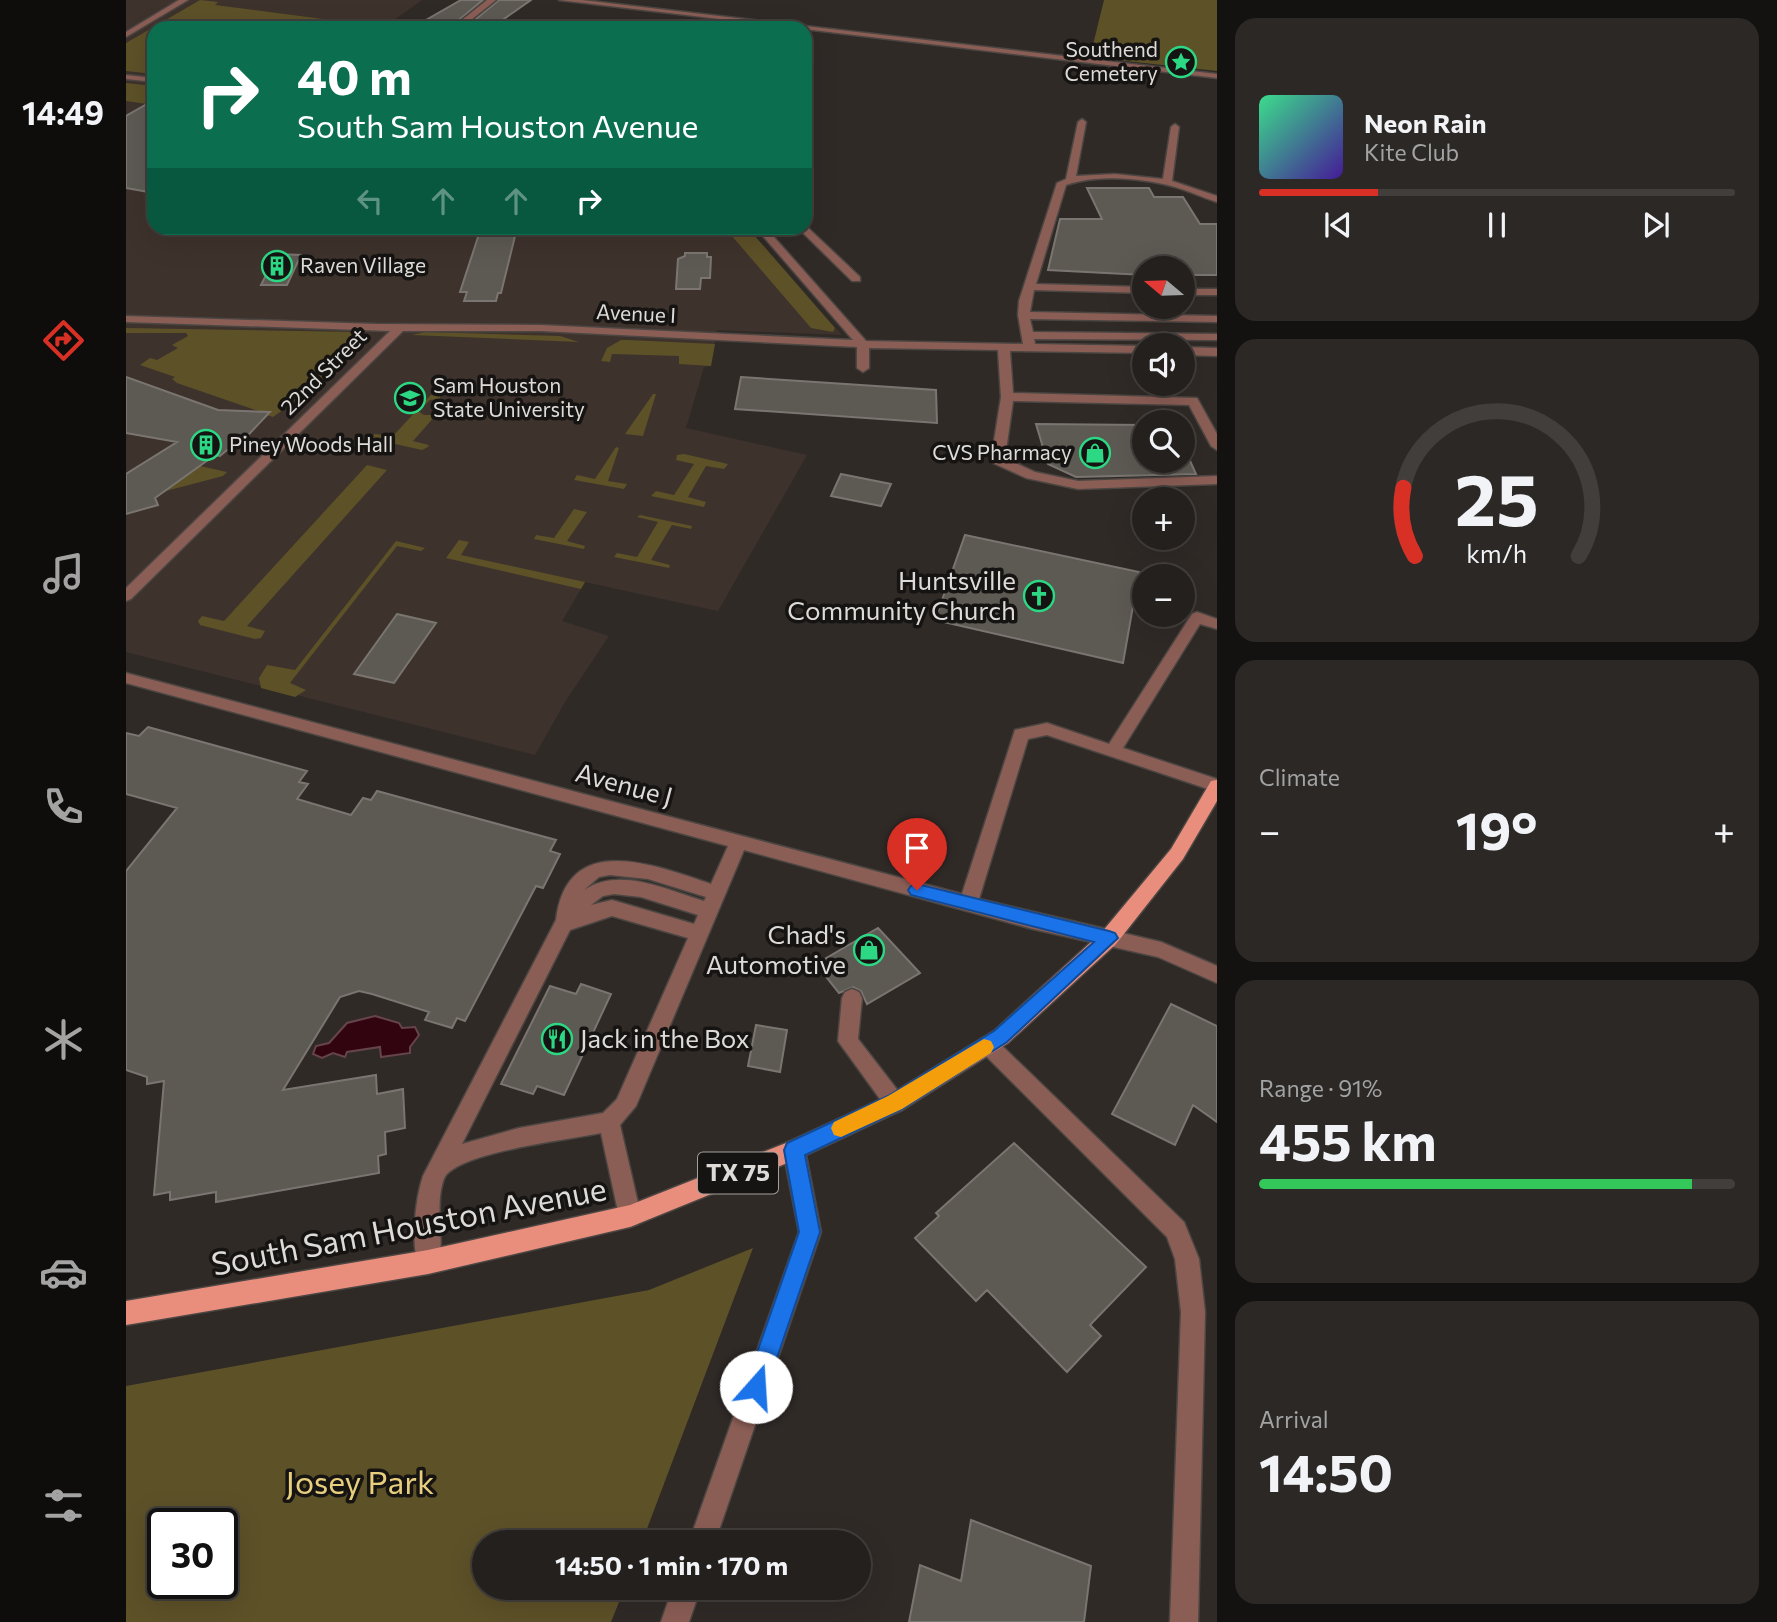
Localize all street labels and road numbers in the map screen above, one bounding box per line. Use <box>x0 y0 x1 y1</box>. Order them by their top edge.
street label: Avenue I <box>596 298 677 327</box>
street label: 22nd Street <box>275 323 371 419</box>
street label: Avenue J <box>572 756 676 811</box>
road number: TX 75 <box>698 1153 778 1194</box>
street label: South Sam Houston Avenue <box>208 1167 609 1283</box>

